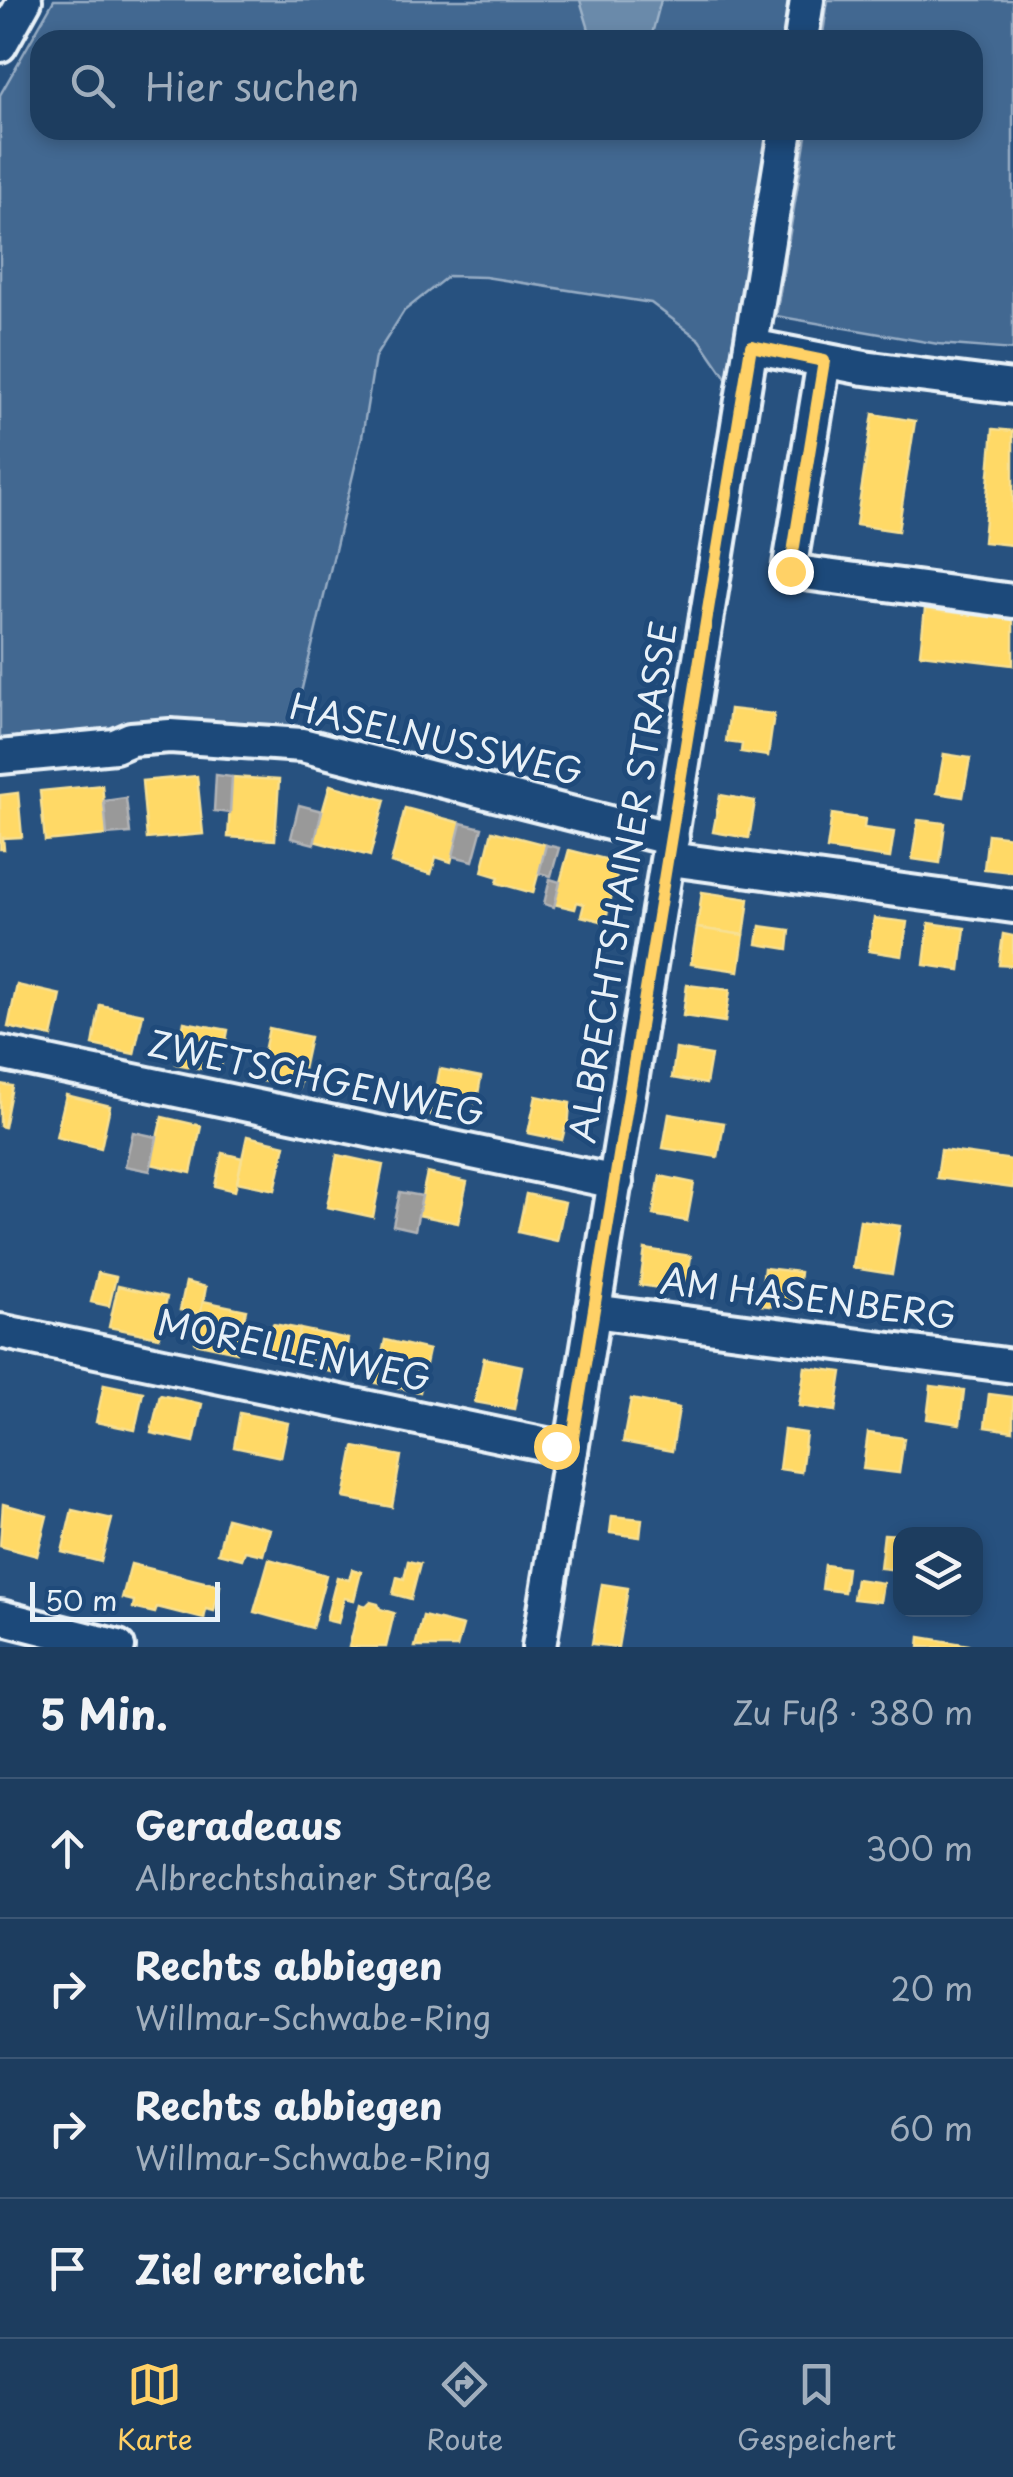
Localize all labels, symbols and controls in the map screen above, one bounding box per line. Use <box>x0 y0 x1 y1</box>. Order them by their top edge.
search box <box>30 30 983 140</box>
text: Hier suchen <box>145 57 359 114</box>
icon: search <box>65 58 120 113</box>
route end <box>768 549 814 595</box>
street label: ALBRECHTSHAINER STRASSE <box>554 617 689 1146</box>
street label: HASELNUSSWEG <box>285 678 588 797</box>
street label: ZWETSCHGENWEG <box>143 1015 490 1138</box>
street label: AM HASENBERG <box>657 1252 959 1341</box>
street label: MORELLENWEG <box>153 1294 436 1403</box>
route start <box>534 1424 580 1470</box>
map controls <box>893 1527 983 1617</box>
button: layers <box>893 1527 983 1617</box>
scale bar <box>30 1577 220 1622</box>
text: 50 m <box>45 1578 118 1621</box>
text: 5 Min. <box>40 1681 168 1744</box>
text: Zu Fuß · 380 m <box>732 1688 973 1736</box>
text: Geradeaus <box>135 1796 342 1853</box>
icon: ahead <box>40 1821 95 1876</box>
text: 300 m <box>865 1824 973 1872</box>
text: Albrechtshainer Straße <box>135 1853 492 1901</box>
text: Rechts abbiegen <box>135 1936 443 1993</box>
icon: right <box>40 1961 95 2016</box>
text: 20 m <box>891 1964 973 2012</box>
text: Willmar-Schwabe-Ring <box>135 1993 491 2041</box>
text: Rechts abbiegen <box>135 2076 443 2133</box>
icon: right <box>40 2101 95 2156</box>
text: 60 m <box>889 2104 973 2152</box>
text: Willmar-Schwabe-Ring <box>135 2133 491 2181</box>
text: Ziel erreicht <box>135 2240 365 2297</box>
icon: arrive <box>40 2241 95 2296</box>
tab: Karte <box>117 2357 193 2460</box>
tab: Route <box>426 2357 503 2460</box>
tab: Gespeichert <box>737 2357 896 2460</box>

